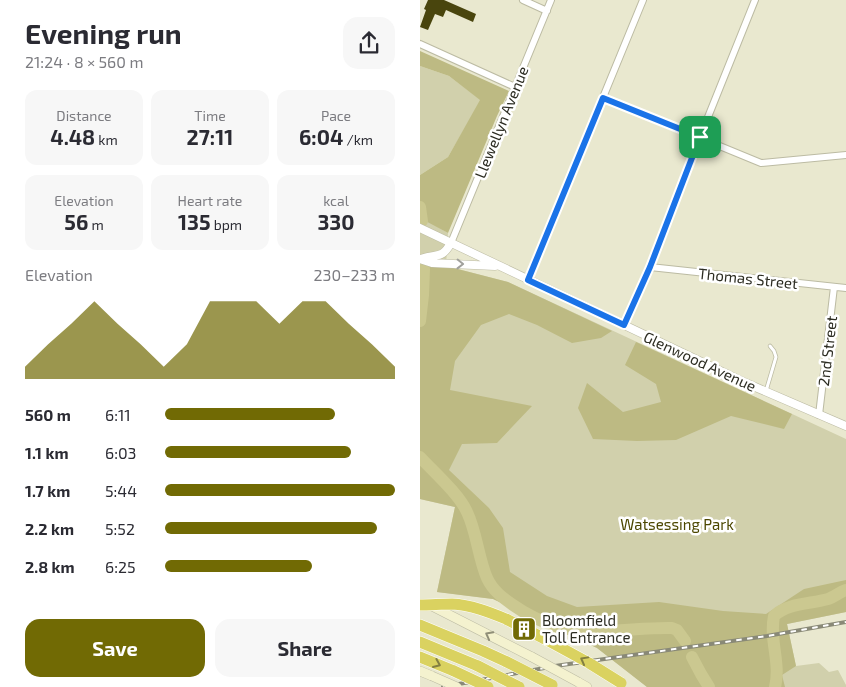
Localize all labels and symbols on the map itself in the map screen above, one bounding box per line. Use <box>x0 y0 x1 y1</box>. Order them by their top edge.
street label: Llewellyn Avenue <box>470 63 532 181</box>
pin <box>679 116 721 158</box>
one-way arrow <box>456 259 464 270</box>
street label: Thomas Street <box>697 264 799 292</box>
street label: 2nd Street <box>814 315 840 387</box>
street label: Glenwood Avenue <box>641 327 759 395</box>
park label: Watsessing Park <box>620 515 734 533</box>
place label: Bloomfield Toll Entrance <box>542 611 631 646</box>
building icon: Bloomfield Toll Entrance <box>511 616 537 642</box>
one-way arrow <box>485 631 494 641</box>
one-way arrow <box>432 657 441 668</box>
one-way arrow <box>580 657 589 667</box>

